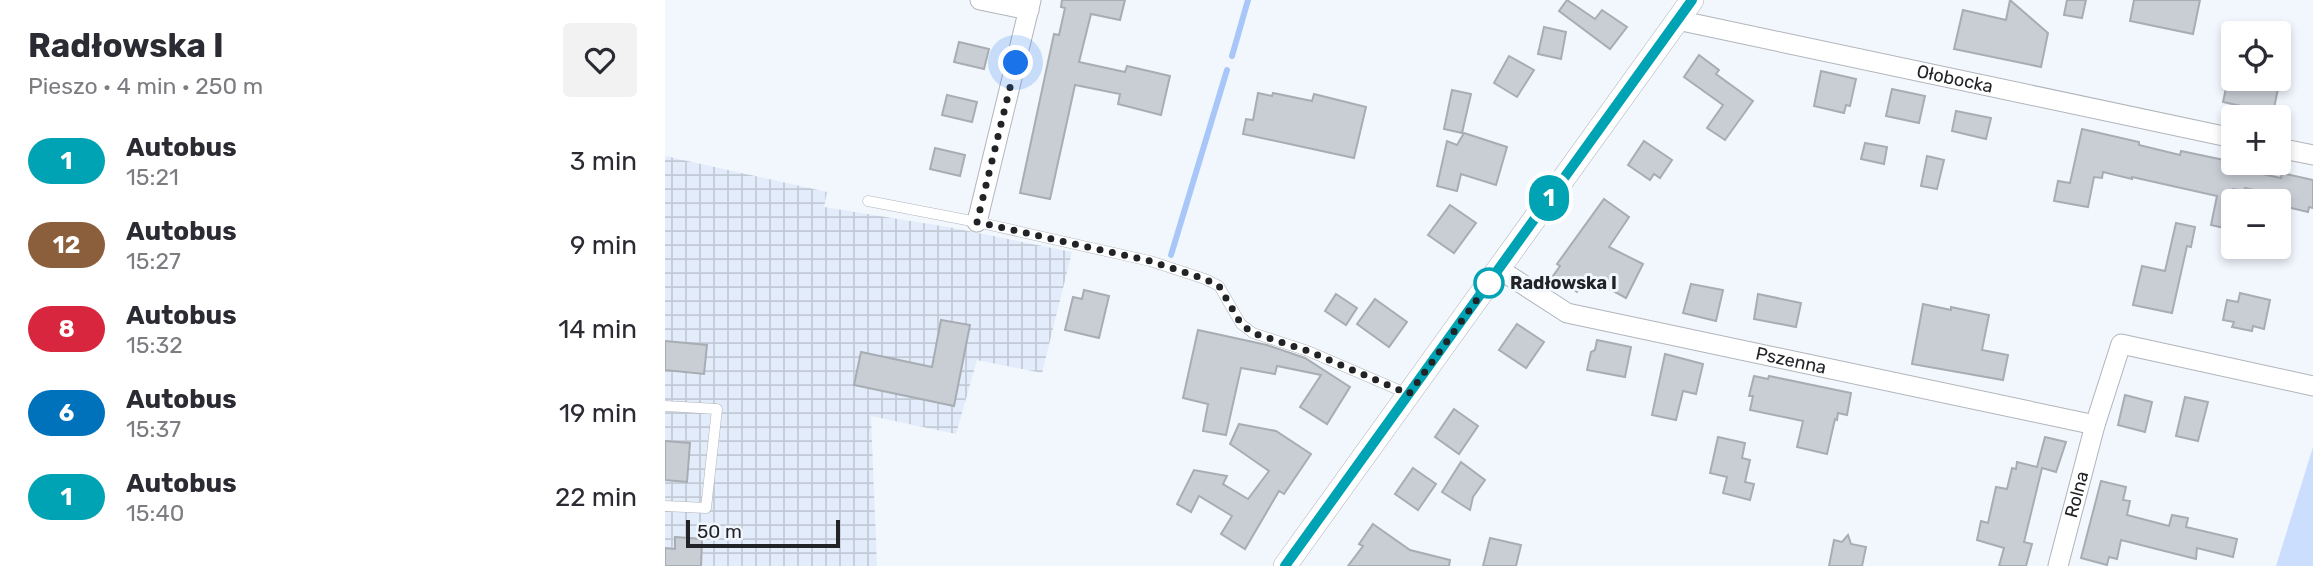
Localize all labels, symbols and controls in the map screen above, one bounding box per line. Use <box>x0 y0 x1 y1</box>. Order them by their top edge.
map controls <box>2221 21 2291 259</box>
button: locate <box>2221 21 2291 91</box>
button: heart <box>563 23 637 97</box>
text: Radłowska I <box>28 26 224 65</box>
your location <box>998 45 1033 80</box>
street label: Ołobocka <box>1915 60 1995 98</box>
text: Pieszo · 4 min · 250 m <box>28 72 263 100</box>
button: + <box>2221 105 2291 175</box>
text: Autobus <box>126 132 237 163</box>
text: 3 min <box>570 146 637 177</box>
text: 1 <box>61 147 72 175</box>
text: 15:21 <box>126 163 179 191</box>
line badge: 1 <box>1526 175 1572 221</box>
text: 1 <box>1543 184 1555 212</box>
button: − <box>2221 189 2291 259</box>
text: Autobus <box>126 216 237 247</box>
text: 9 min <box>570 230 637 261</box>
text: 12 <box>53 231 80 259</box>
text: 15:27 <box>126 247 181 275</box>
marker: Radłowska I <box>1474 268 1504 298</box>
place label: Radłowska I <box>1510 272 1617 294</box>
text: Autobus <box>126 300 237 331</box>
text: 14 min <box>558 314 637 345</box>
text: 8 <box>58 315 75 343</box>
text: 15:32 <box>126 331 183 359</box>
street label: Pszenna <box>1754 342 1828 379</box>
text: Autobus <box>126 384 237 415</box>
text: 19 min <box>559 398 637 429</box>
text: 6 <box>59 399 74 427</box>
text: 15:37 <box>126 415 181 443</box>
text: Autobus <box>126 468 237 499</box>
street label: Rolna <box>2060 469 2093 520</box>
text: 22 min <box>555 482 637 513</box>
text: 1 <box>61 483 72 511</box>
text: 15:40 <box>126 499 184 527</box>
scale bar <box>686 517 840 549</box>
text: 50 m <box>697 520 742 543</box>

